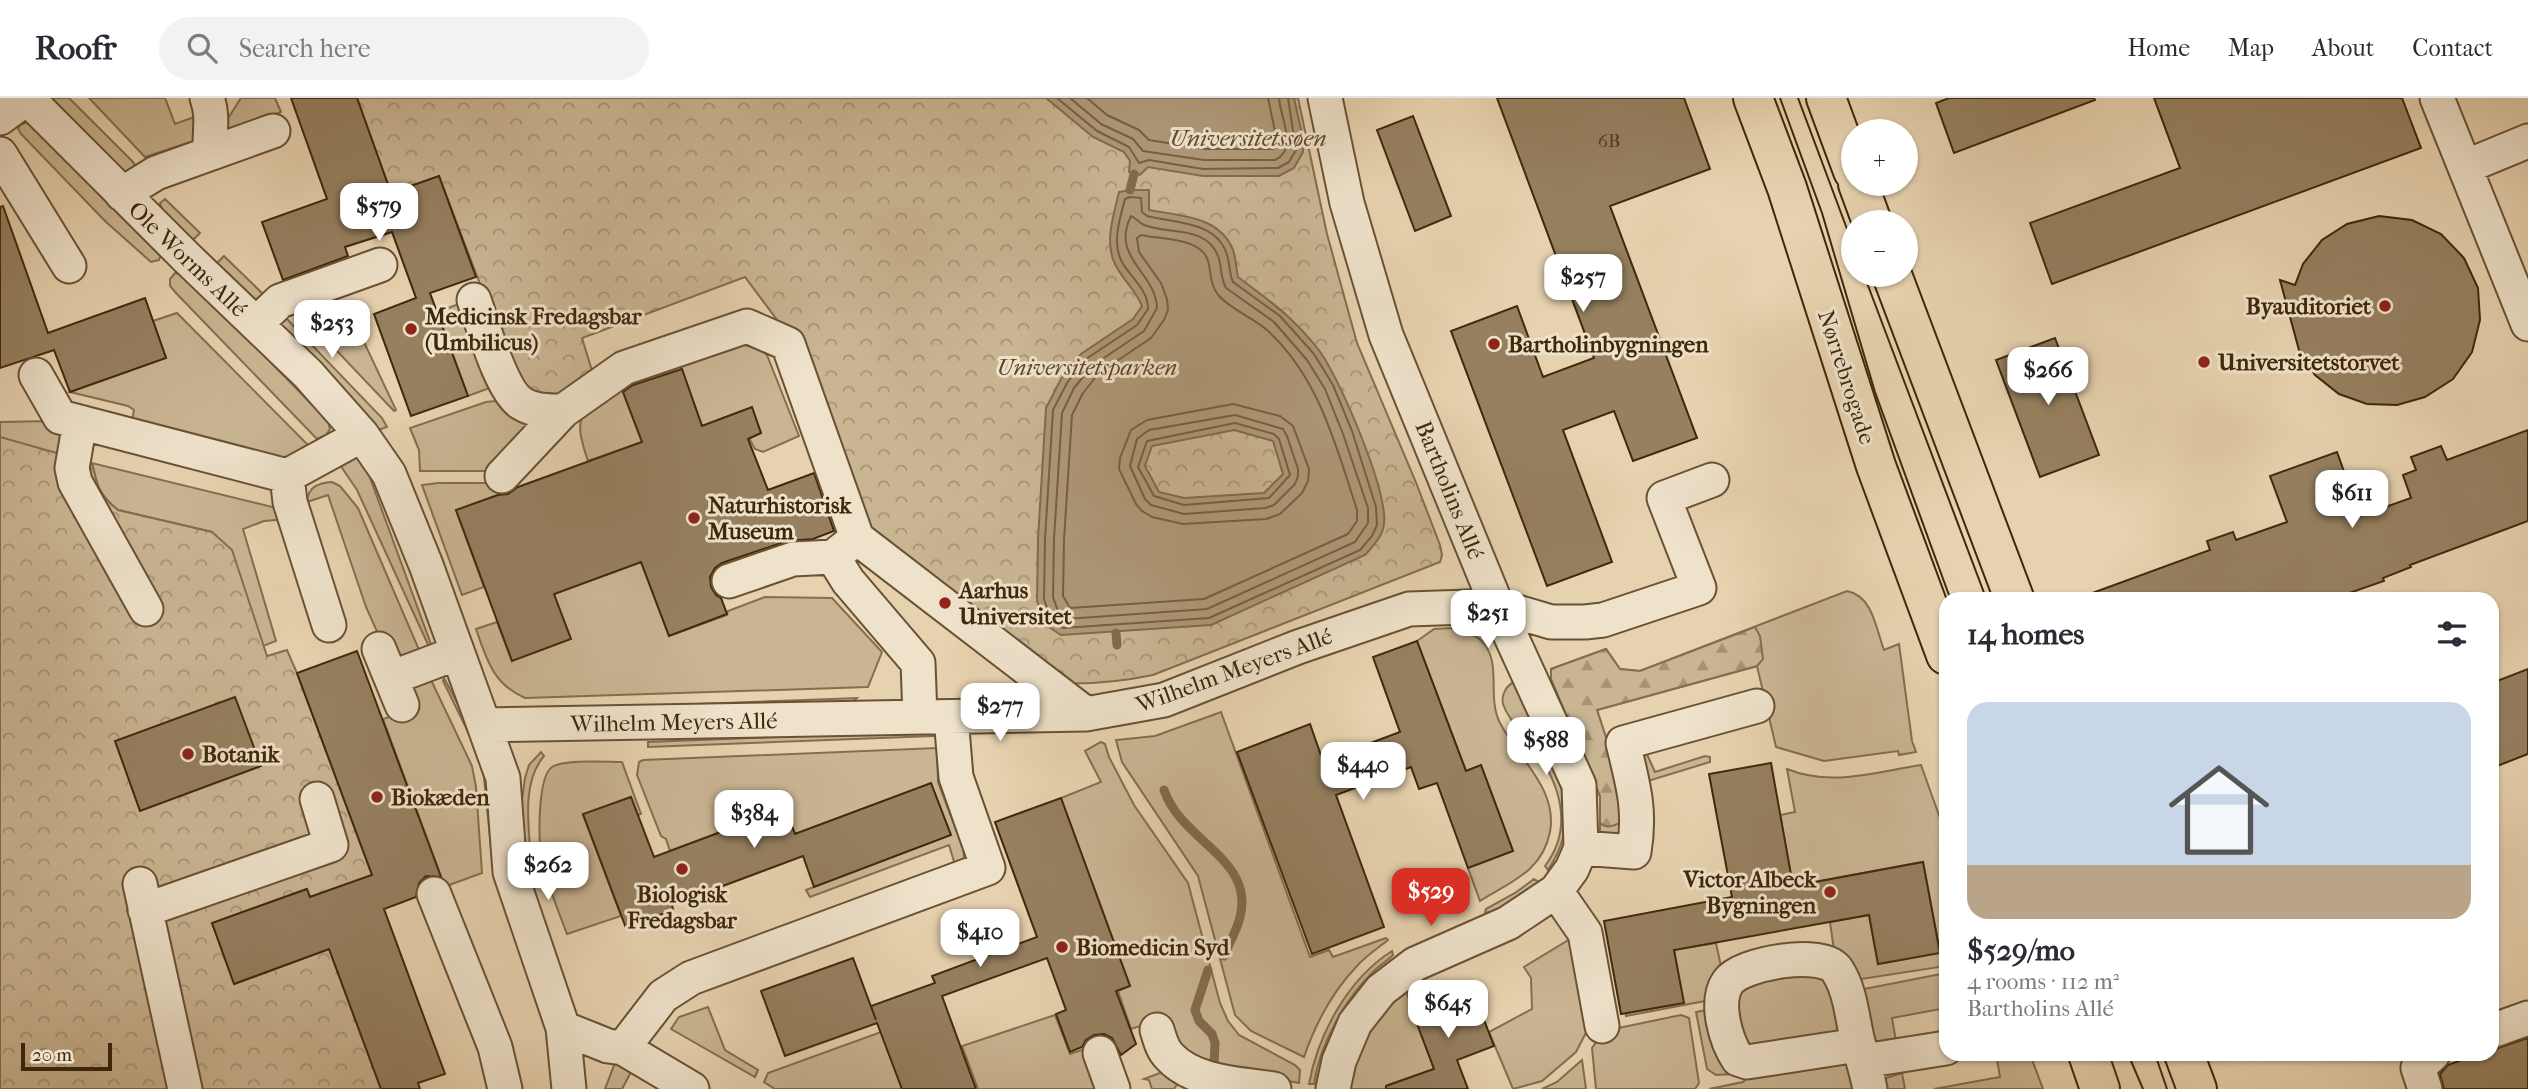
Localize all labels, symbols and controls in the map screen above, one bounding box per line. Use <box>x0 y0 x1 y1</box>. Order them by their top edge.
search box <box>159 17 649 80</box>
text: Roofr <box>35 29 117 68</box>
icon: search <box>183 29 221 67</box>
text: Search here <box>239 33 371 64</box>
text: Home <box>2128 34 2190 62</box>
text: Map <box>2228 34 2274 62</box>
text: About <box>2312 34 2374 62</box>
text: Contact <box>2412 34 2493 62</box>
map controls <box>1841 119 1918 287</box>
button: + <box>1841 119 1918 196</box>
water label: Universitetssøen <box>1169 124 1327 152</box>
house number: 6B <box>1598 130 1620 152</box>
pin: $579 <box>338 184 420 243</box>
text: $579 <box>356 192 402 219</box>
street label: Ole Worms Allé <box>123 196 253 323</box>
button: − <box>1841 210 1918 287</box>
pin: $257 <box>1542 254 1624 314</box>
text: $257 <box>1560 263 1606 290</box>
place label: Byauditoriet <box>2246 293 2372 320</box>
marker: Byauditoriet <box>2377 298 2393 314</box>
pin: $253 <box>291 300 373 360</box>
place label: Medicinsk Fredagsbar (Umbilicus) <box>425 303 643 356</box>
street label: Nørrebrogade <box>1812 307 1881 448</box>
text: $253 <box>310 309 354 336</box>
marker: Medicinsk Fredagsbar (Umbilicus) <box>403 321 419 337</box>
place label: Bartholinbygningen <box>1508 331 1709 358</box>
marker: Bartholinbygningen <box>1486 336 1502 352</box>
pin: $266 <box>2007 348 2089 407</box>
place label: Universitetstorvet <box>2217 349 2400 376</box>
park label: Universitetsparken <box>997 354 1177 381</box>
marker: Universitetstorvet <box>2196 354 2212 370</box>
text: $266 <box>2023 356 2073 383</box>
street label: Bartholins Allé <box>1410 417 1490 563</box>
pin: $611 <box>2311 470 2393 530</box>
text: $611 <box>2331 479 2373 506</box>
place label: Naturhistorisk Museum <box>708 492 852 545</box>
marker: Naturhistorisk Museum <box>686 510 702 526</box>
place label: Aarhus Universitet <box>957 577 1073 630</box>
pin: $251 <box>1447 590 1529 650</box>
marker: Aarhus Universitet <box>937 595 953 611</box>
text: $251 <box>1467 599 1509 626</box>
icon: filters <box>2433 615 2471 653</box>
text: 14 homes <box>1967 617 2084 652</box>
street label: Wilhelm Meyers Allé <box>1131 622 1336 719</box>
pin: $277 <box>959 684 1041 743</box>
text: $277 <box>977 692 1023 719</box>
street label: Wilhelm Meyers Allé <box>569 707 778 738</box>
pin: $588 <box>1505 718 1587 777</box>
text: $588 <box>1523 726 1569 753</box>
place label: Botanik <box>202 741 281 768</box>
pin: $440 <box>1322 742 1404 802</box>
marker: Botanik <box>180 746 196 762</box>
icon: home <box>2156 747 2282 873</box>
text: $440 <box>1337 751 1389 778</box>
place label: Biokæden <box>391 784 490 811</box>
marker: Biokæden <box>369 789 385 805</box>
pin: $384 <box>713 790 795 850</box>
text: $384 <box>730 799 778 826</box>
pin: $262 <box>507 842 589 902</box>
text: $262 <box>524 851 572 878</box>
marker: Biologisk Fredagsbar <box>674 861 690 877</box>
place label: Victor Albeck Bygningen <box>1682 866 1817 919</box>
pin: $529 <box>1390 868 1472 928</box>
text: $529 <box>1408 877 1454 904</box>
place label: Biologisk Fredagsbar <box>626 881 738 934</box>
marker: Victor Albeck Bygningen <box>1822 884 1838 900</box>
pin: $410 <box>939 910 1021 969</box>
text: $410 <box>957 918 1004 945</box>
text: $529/mo <box>1967 933 2075 968</box>
place label: Biomedicin Syd <box>1076 934 1231 961</box>
marker: Biomedicin Syd <box>1054 939 1070 955</box>
text: 4 rooms · 112 m² <box>1967 968 2119 995</box>
pin: $645 <box>1407 981 1489 1040</box>
text: $645 <box>1424 989 1472 1016</box>
text: Bartholins Allé <box>1967 995 2114 1022</box>
scale bar <box>21 1040 112 1072</box>
text: 20 m <box>32 1044 72 1066</box>

